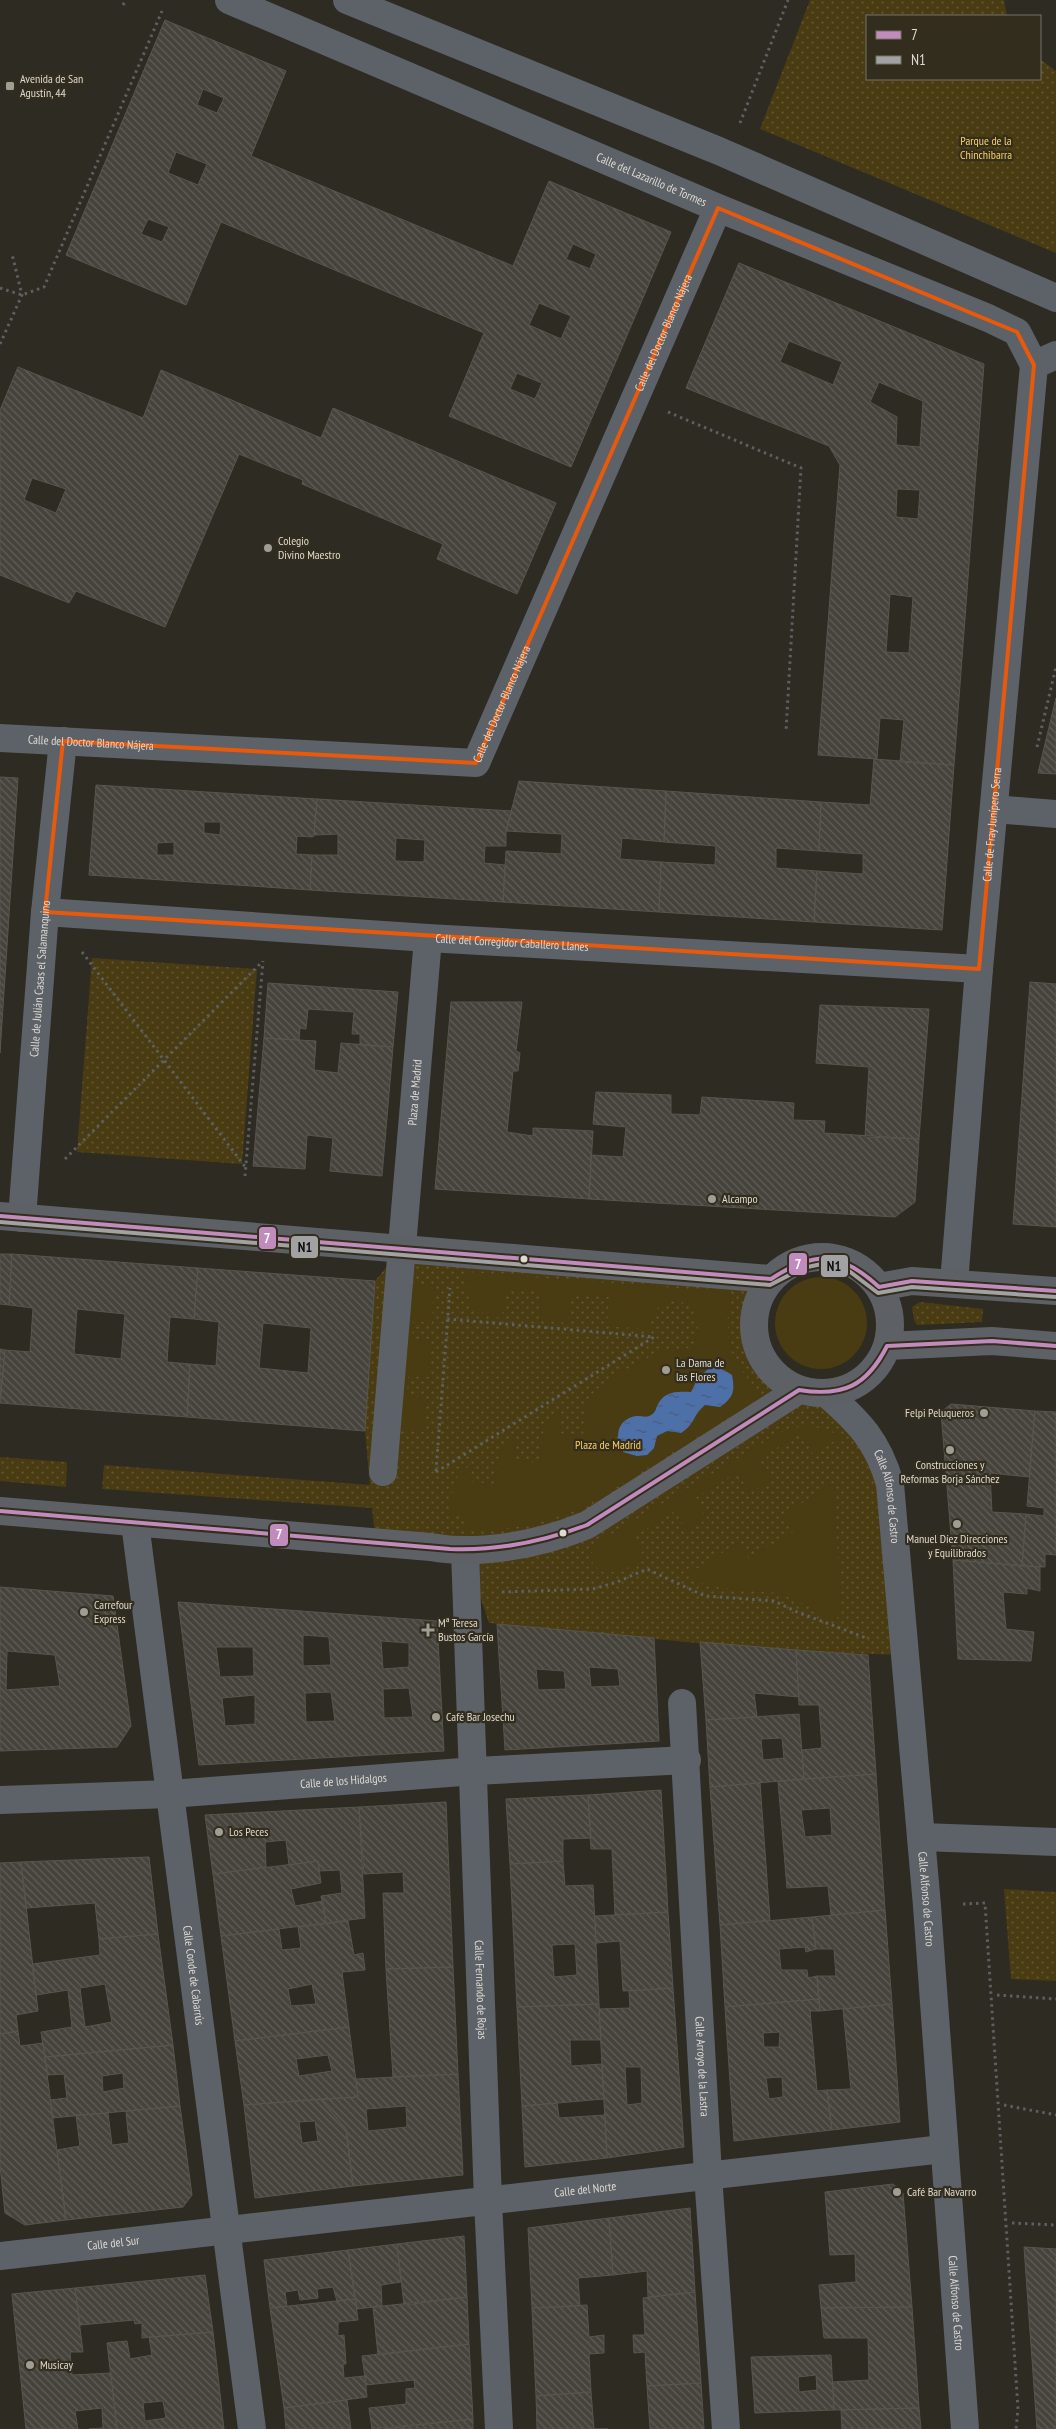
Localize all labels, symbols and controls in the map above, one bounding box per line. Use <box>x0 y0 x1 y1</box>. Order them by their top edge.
legend <box>866 15 1041 80</box>
text: 7 <box>911 25 918 44</box>
text: N1 <box>911 50 926 69</box>
place label: Avenida de San Agustín, 44 <box>20 71 83 100</box>
marker: Avenida de San Agustín, 44 <box>4 80 16 92</box>
park label: Parque de la Chinchibarra <box>960 133 1012 162</box>
street label: Calle del Lazarillo de Tormes <box>594 149 709 209</box>
street label: Calle del Doctor Blanco Nájera <box>631 272 695 393</box>
place label: Colegio Divino Maestro <box>278 533 340 562</box>
marker: Colegio Divino Maestro <box>262 542 274 554</box>
street label: Calle del Doctor Blanco Nájera <box>469 643 533 765</box>
street label: Calle del Doctor Blanco Nájera <box>28 731 154 753</box>
street label: Calle de Fray Junípero Serra <box>979 767 1004 882</box>
street label: Calle de Julián Casas el Salamanquino <box>26 900 53 1058</box>
street label: Calle del Corregidor Caballero Llanes <box>435 930 589 954</box>
street label: Plaza de Madrid <box>404 1059 425 1126</box>
place label: Alcampo <box>722 1191 758 1206</box>
marker: Alcampo <box>706 1193 718 1205</box>
line badge: 7 <box>258 1226 277 1250</box>
text: 7 <box>264 1229 271 1247</box>
line badge: N1 <box>290 1235 319 1259</box>
text: N1 <box>298 1238 312 1256</box>
line badge: 7 <box>788 1252 808 1276</box>
unlabelled marker <box>519 1254 529 1264</box>
line badge: N1 <box>820 1254 849 1278</box>
text: 7 <box>795 1255 802 1273</box>
text: N1 <box>827 1257 841 1275</box>
place label: La Dama de las Flores <box>676 1355 725 1384</box>
marker: La Dama de las Flores <box>660 1364 672 1376</box>
place label: Felpi Peluqueros <box>905 1405 974 1420</box>
marker: Felpi Peluqueros <box>978 1407 990 1419</box>
park label: Plaza de Madrid <box>575 1437 641 1452</box>
marker: Construcciones y Reformas Borja Sánchez <box>944 1444 956 1456</box>
street label: Calle Alfonso de Castro <box>871 1447 903 1544</box>
place label: Construcciones y Reformas Borja Sánchez <box>901 1457 999 1486</box>
marker: Manuel Díez Direcciones y Equilibrados <box>951 1518 963 1530</box>
line badge: 7 <box>269 1523 289 1547</box>
text: 7 <box>276 1525 283 1543</box>
unlabelled marker <box>558 1528 568 1538</box>
place label: Manuel Díez Direcciones y Equilibrados <box>906 1531 1008 1560</box>
place label: Carrefour Express <box>94 1597 133 1626</box>
marker: Carrefour Express <box>78 1606 90 1618</box>
place label: Mª Teresa Bustos García <box>438 1615 494 1644</box>
marker: Mª Teresa Bustos García <box>422 1624 434 1636</box>
place label: Café Bar Josechu <box>446 1709 515 1724</box>
marker: Café Bar Josechu <box>430 1711 442 1723</box>
street label: Calle de los Hidalgos <box>299 1770 387 1791</box>
place label: Los Peces <box>229 1824 268 1839</box>
marker: Los Peces <box>213 1826 225 1838</box>
street label: Calle Alfonso de Castro <box>915 1851 938 1947</box>
street label: Calle Conde de Cabarrús <box>180 1924 208 2026</box>
street label: Calle Fernando de Rojas <box>472 1940 490 2040</box>
street label: Calle Arroyo de la Lastra <box>692 2016 713 2117</box>
street label: Calle del Norte <box>553 2178 617 2200</box>
place label: Café Bar Navarro <box>907 2184 976 2199</box>
marker: Café Bar Navarro <box>891 2186 903 2198</box>
street label: Calle del Sur <box>86 2232 141 2253</box>
street label: Calle Alfonso de Castro <box>945 2255 967 2351</box>
place label: Musicay <box>40 2357 74 2372</box>
marker: Musicay <box>24 2359 36 2371</box>

